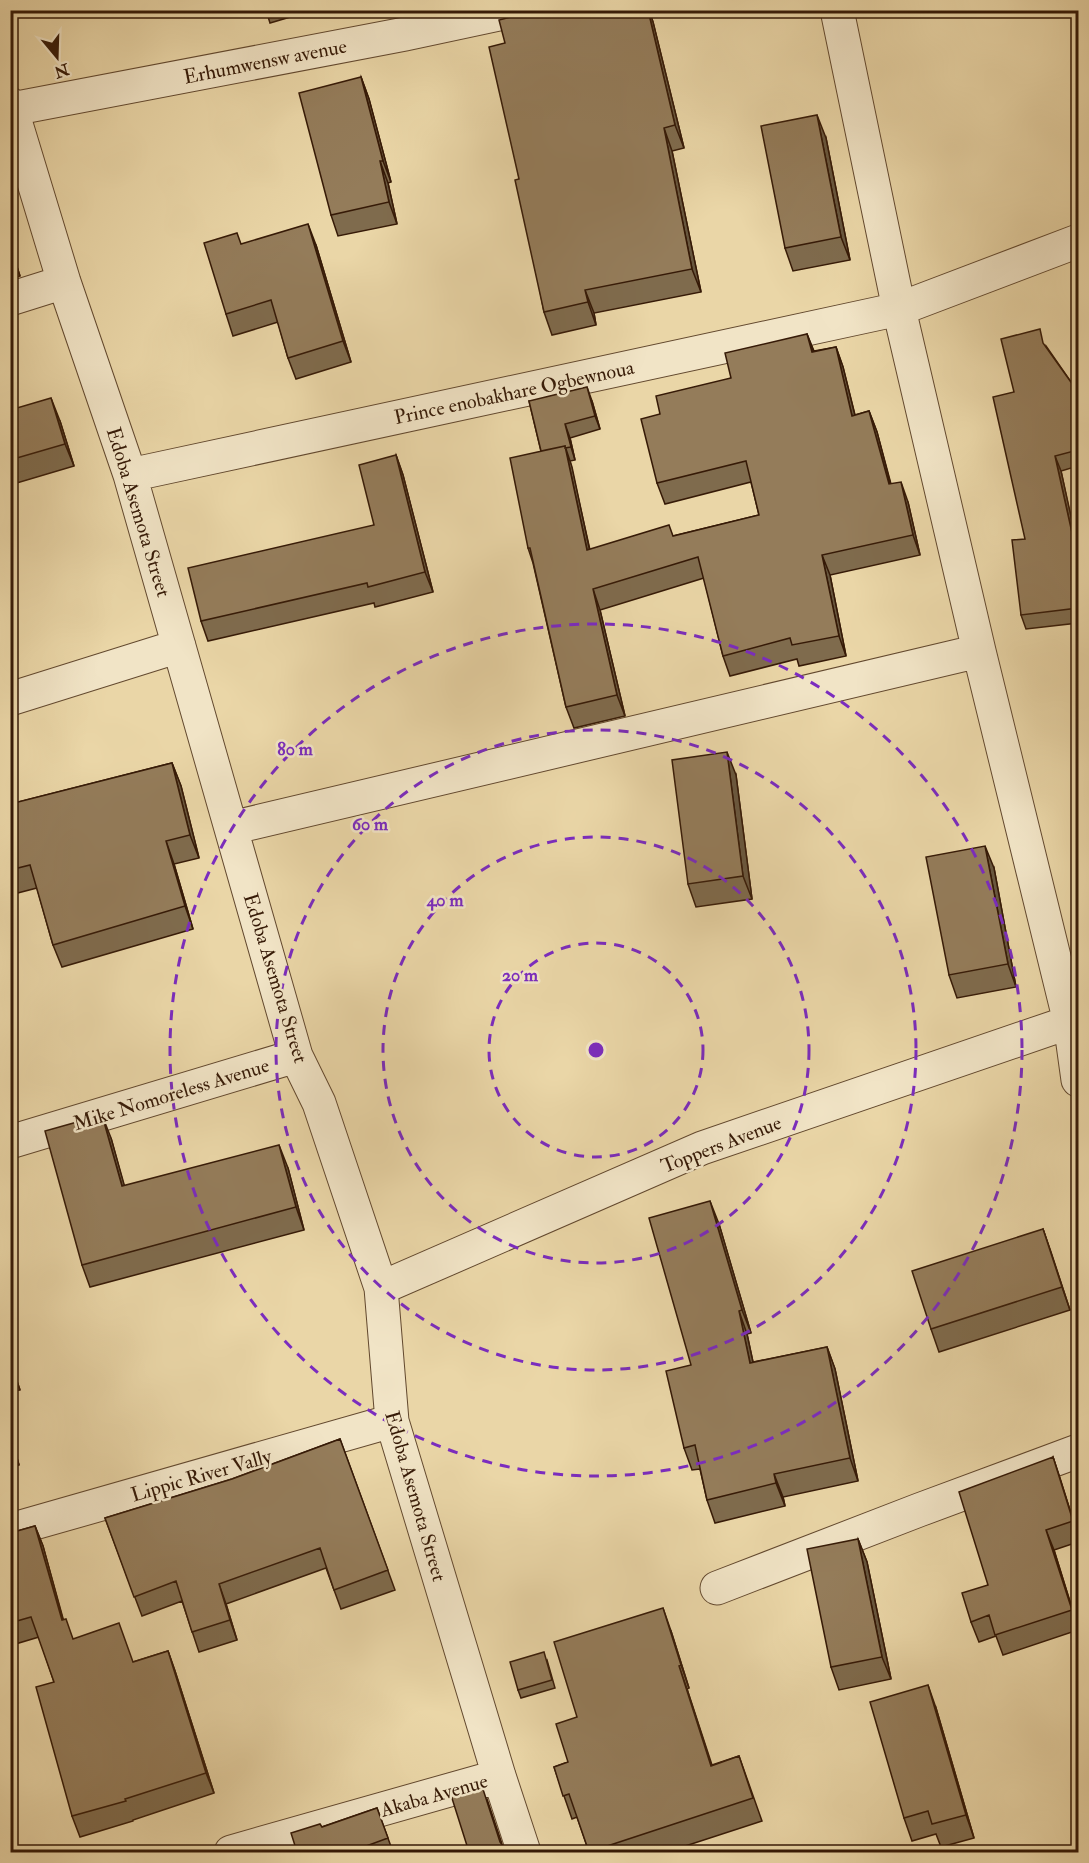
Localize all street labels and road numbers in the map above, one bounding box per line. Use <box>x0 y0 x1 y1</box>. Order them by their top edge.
street label: Erhumwensw avenue <box>181 33 349 90</box>
street label: Prince enobakhare Ogbewnoua <box>392 355 637 430</box>
street label: Edoba Asemota Street <box>101 424 176 601</box>
street label: Edoba Asemota Street <box>238 890 313 1067</box>
street label: Mike Nomoreless Avenue <box>70 1053 272 1136</box>
street label: Toppers Avenue <box>657 1110 785 1180</box>
street label: Edoba Asemota Street <box>379 1408 452 1585</box>
street label: Lippic River Vally <box>128 1443 276 1508</box>
street label: Akaba Avenue <box>377 1768 491 1823</box>

